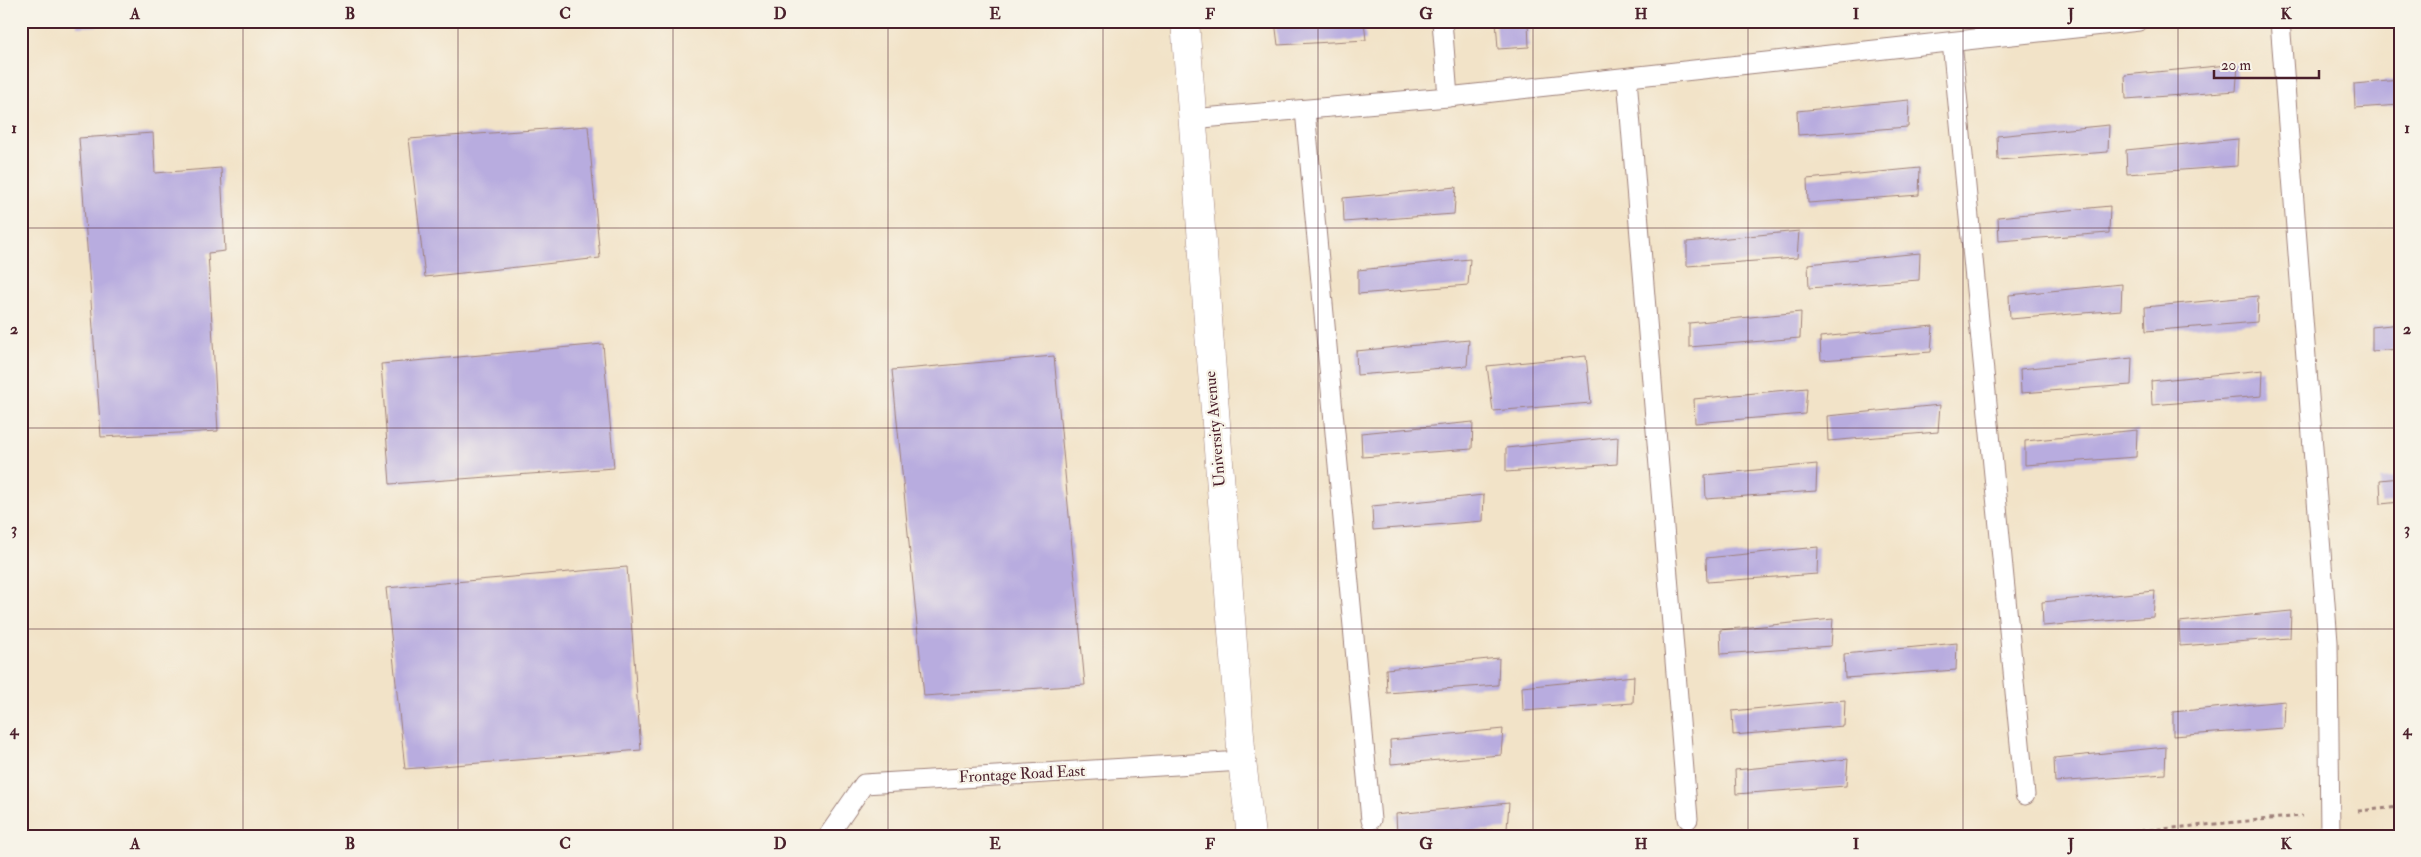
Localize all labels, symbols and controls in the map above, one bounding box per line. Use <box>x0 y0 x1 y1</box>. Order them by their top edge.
text: A <box>129 4 141 24</box>
text: B <box>345 4 355 24</box>
text: C <box>559 4 571 24</box>
text: D <box>773 4 787 24</box>
text: E <box>989 4 1001 24</box>
text: F <box>1205 4 1215 24</box>
text: G <box>1419 4 1433 24</box>
text: H <box>1634 4 1648 24</box>
text: I <box>1853 4 1860 24</box>
text: J <box>2067 4 2075 25</box>
text: K <box>2280 4 2292 24</box>
scale bar <box>2214 48 2318 80</box>
text: 20 m <box>2221 56 2251 75</box>
text: 1 <box>11 118 17 138</box>
text: 1 <box>2404 118 2410 138</box>
text: 2 <box>10 319 18 339</box>
text: 2 <box>2403 319 2411 339</box>
street label: University Avenue <box>1200 370 1230 488</box>
text: 3 <box>11 519 17 539</box>
text: 3 <box>2404 519 2410 539</box>
text: 4 <box>9 720 20 740</box>
text: 4 <box>2402 720 2413 740</box>
street label: Frontage Road East <box>958 761 1086 787</box>
text: A <box>129 834 141 854</box>
text: B <box>345 834 355 854</box>
text: C <box>559 834 571 854</box>
text: D <box>773 834 787 854</box>
text: E <box>989 834 1001 854</box>
text: F <box>1205 834 1215 854</box>
text: G <box>1419 834 1433 854</box>
text: H <box>1634 834 1648 854</box>
text: I <box>1853 834 1860 854</box>
text: J <box>2067 834 2075 855</box>
text: K <box>2280 834 2292 854</box>

